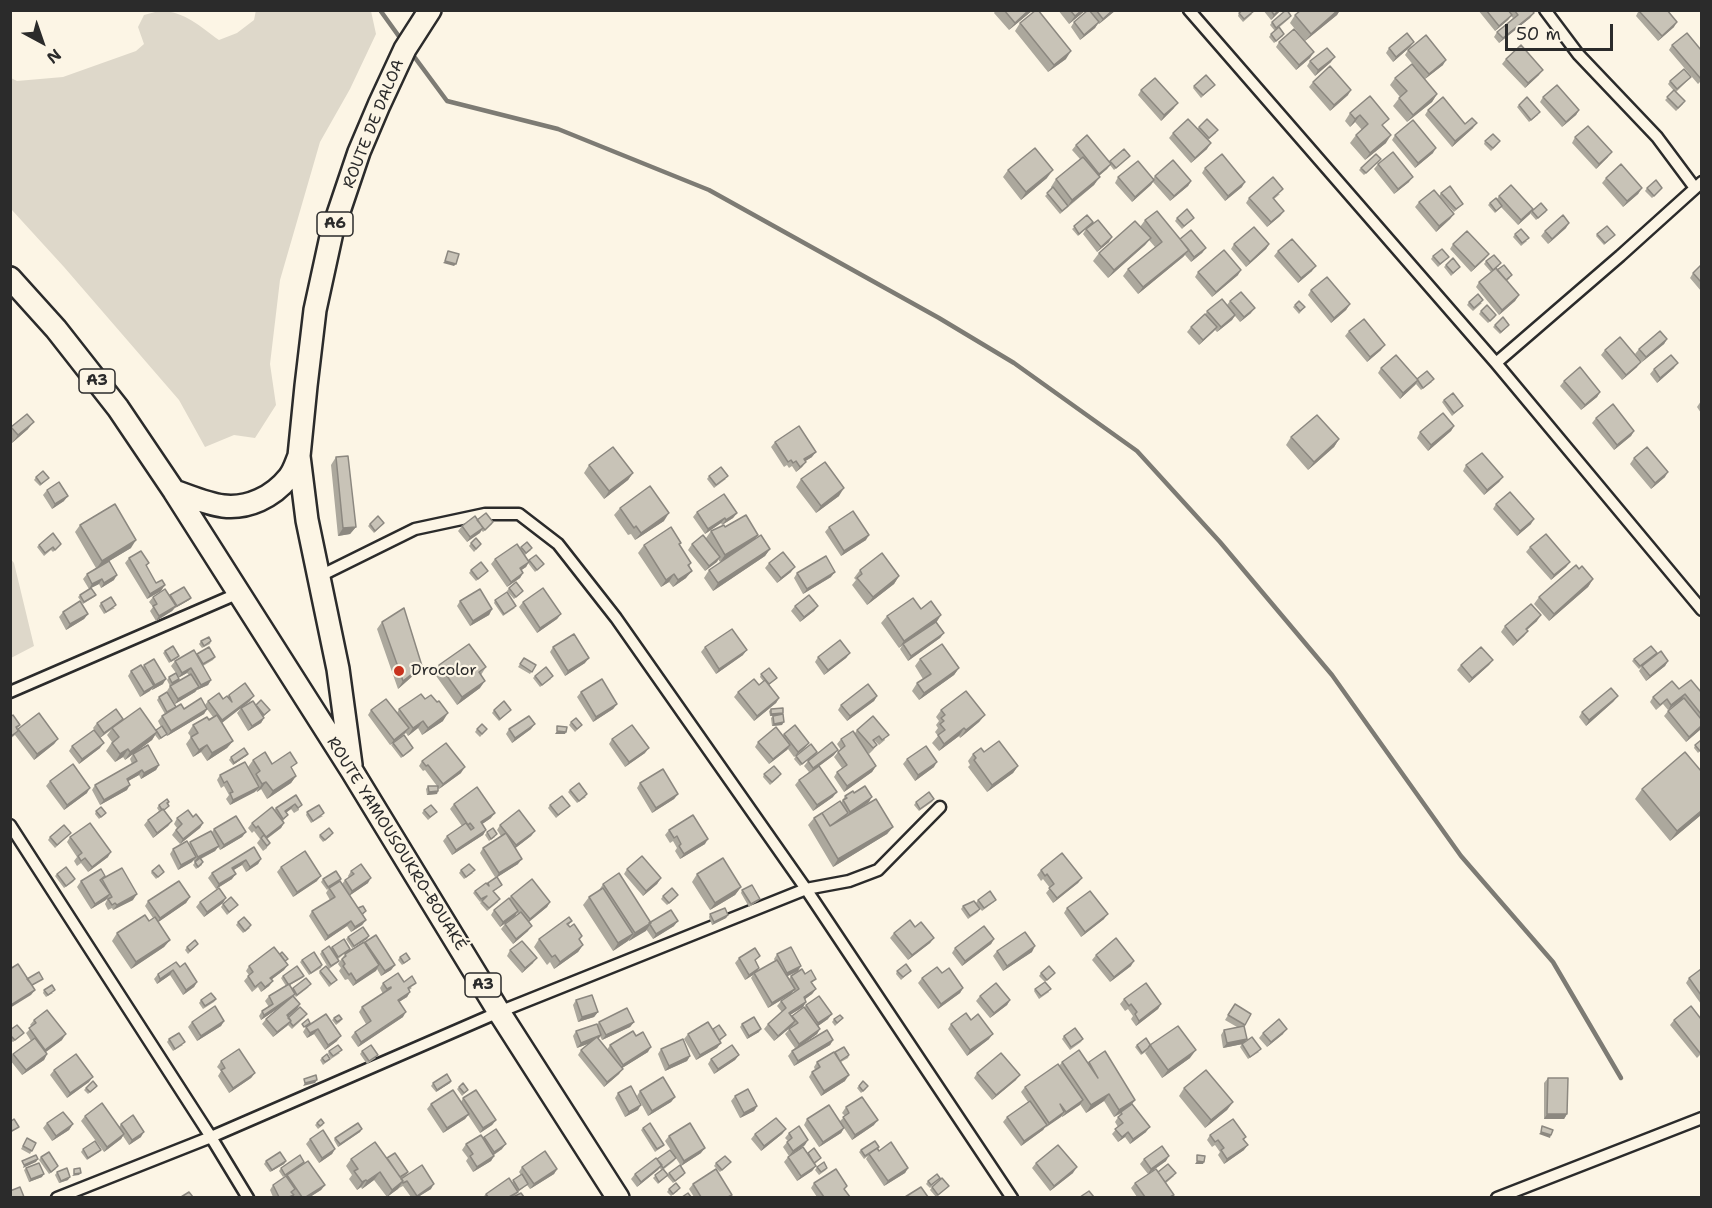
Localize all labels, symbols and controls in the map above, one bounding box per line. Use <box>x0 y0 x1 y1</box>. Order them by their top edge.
north arrow <box>12 12 72 72</box>
scale bar <box>1508 12 1616 50</box>
text: 50 m <box>1516 22 1561 46</box>
text: N <box>42 44 66 68</box>
street label: ROUTE DE DALOA <box>339 57 409 191</box>
road number: A6 <box>317 212 353 236</box>
road number: A3 <box>79 369 115 393</box>
place label: Drocolor <box>411 661 477 681</box>
marker: Drocolor <box>392 664 406 678</box>
street label: ROUTE YAMOUSOUKRO-BOUAKÉ <box>322 734 470 954</box>
road number: A3 <box>465 973 501 997</box>

